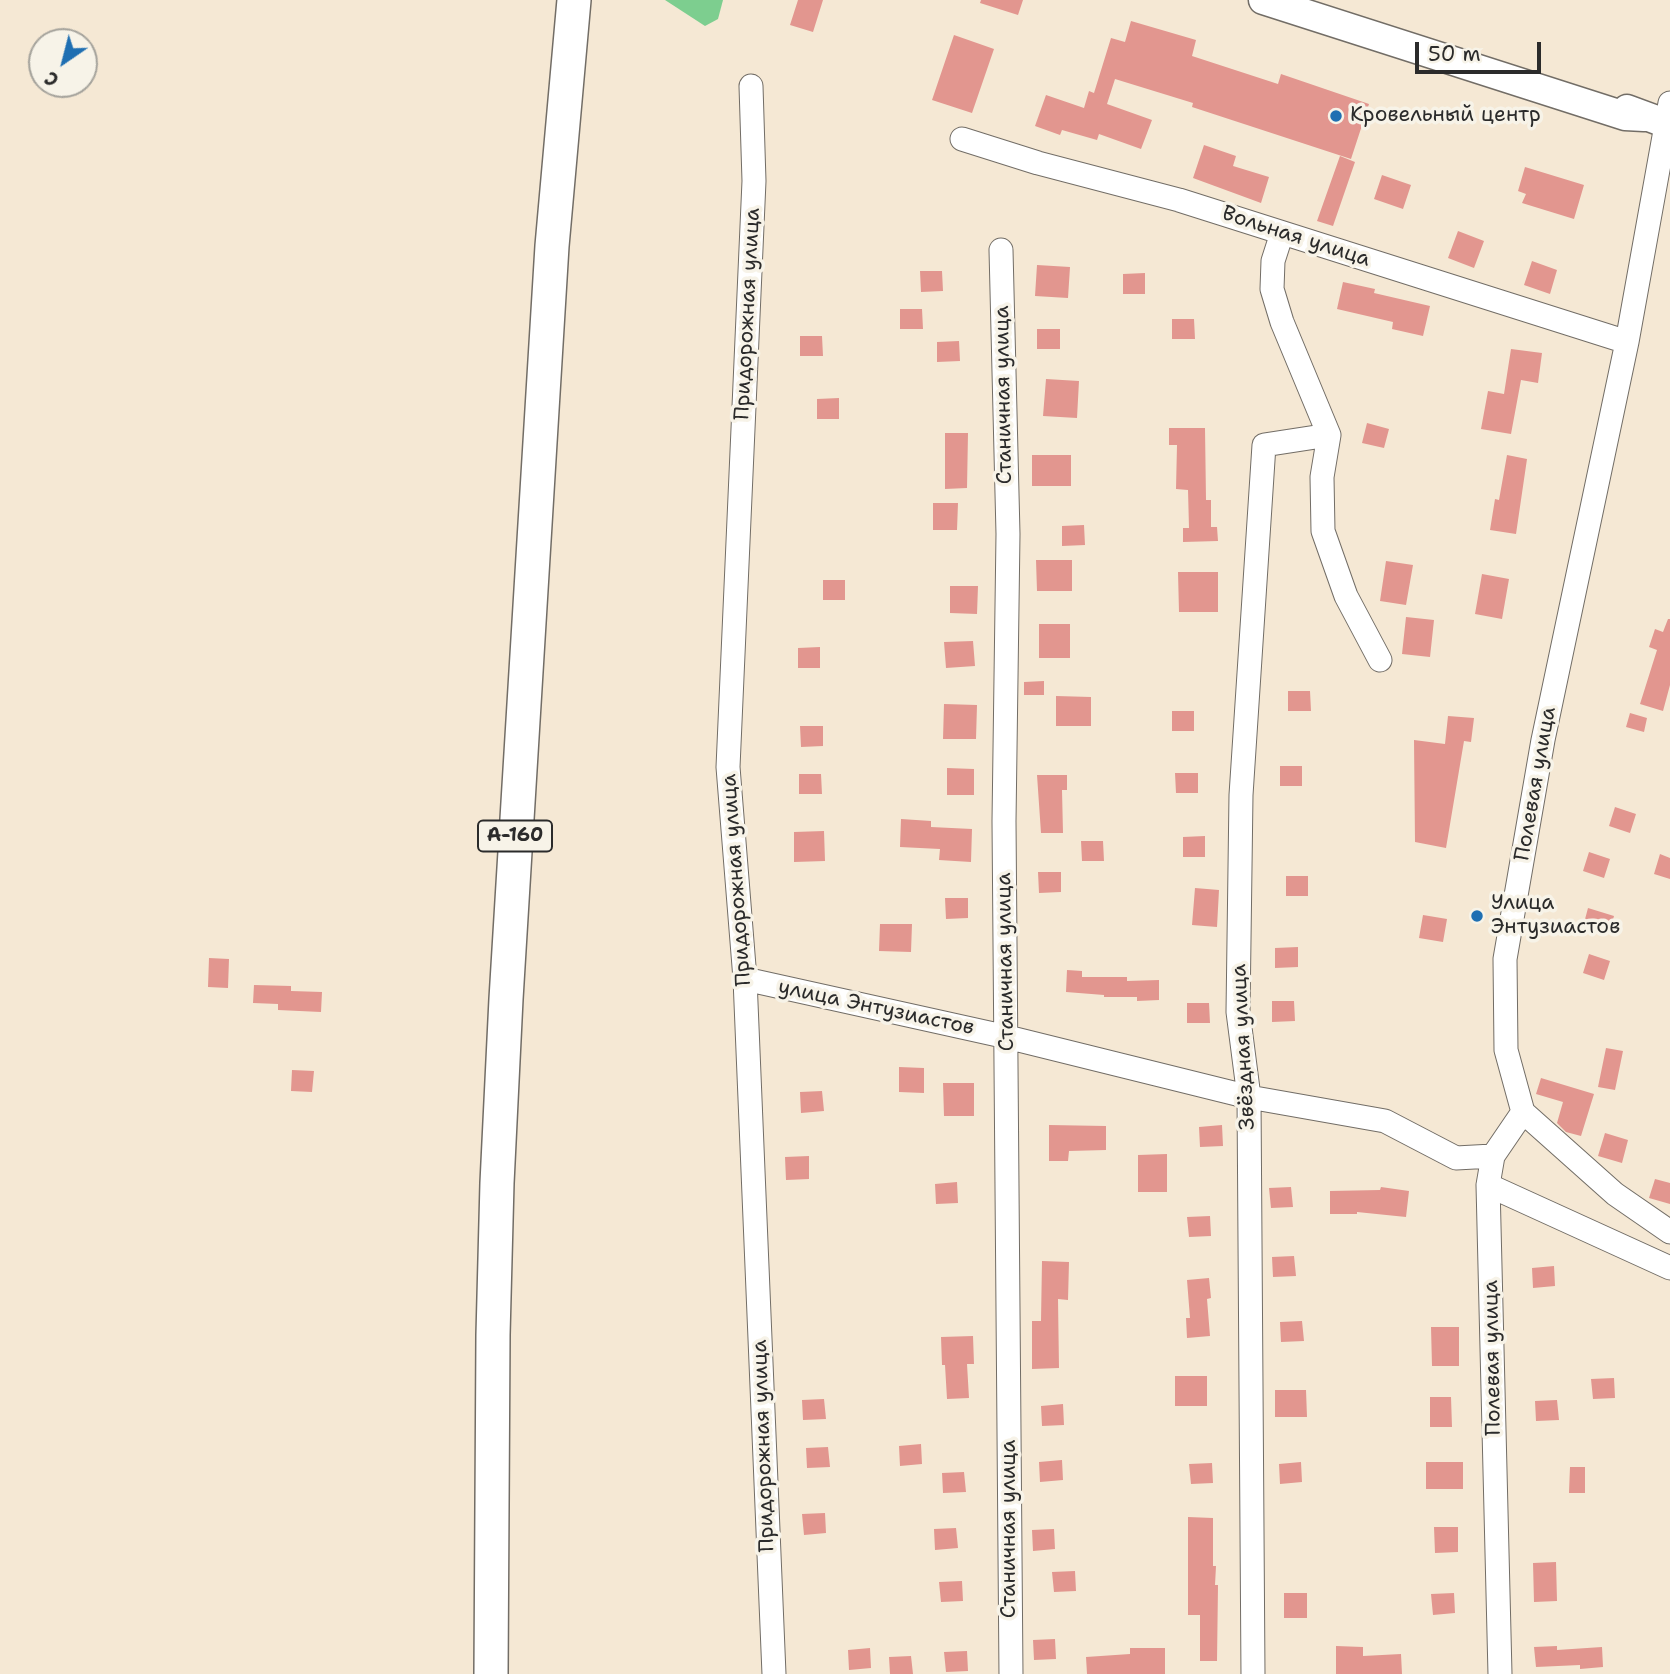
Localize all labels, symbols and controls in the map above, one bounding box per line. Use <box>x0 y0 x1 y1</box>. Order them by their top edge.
north arrow <box>28 28 98 98</box>
scale bar <box>1418 28 1544 72</box>
text: 50 m <box>1428 40 1481 68</box>
text: С <box>40 65 64 93</box>
place label: Кровельный центр <box>1350 103 1541 129</box>
marker: Кровельный центр <box>1328 108 1344 124</box>
street label: Вольная улица <box>1219 201 1373 273</box>
street label: Придорожная улица <box>730 207 766 421</box>
street label: Станичная улица <box>990 305 1018 485</box>
street label: Полевая улица <box>1510 705 1562 863</box>
street label: Придорожная улица <box>717 773 757 987</box>
road number: А-160 <box>478 820 552 852</box>
street label: Станичная улица <box>992 872 1020 1052</box>
place label: Улица Энтузиастов <box>1491 891 1620 941</box>
marker: Улица Энтузиастов <box>1469 908 1485 924</box>
street label: Звёздная улица <box>1227 963 1261 1131</box>
street label: улица Энтузиастов <box>776 975 976 1041</box>
street label: Полевая улица <box>1479 1280 1507 1436</box>
street label: Придорожная улица <box>748 1339 780 1553</box>
street label: Станичная улица <box>997 1440 1023 1618</box>

